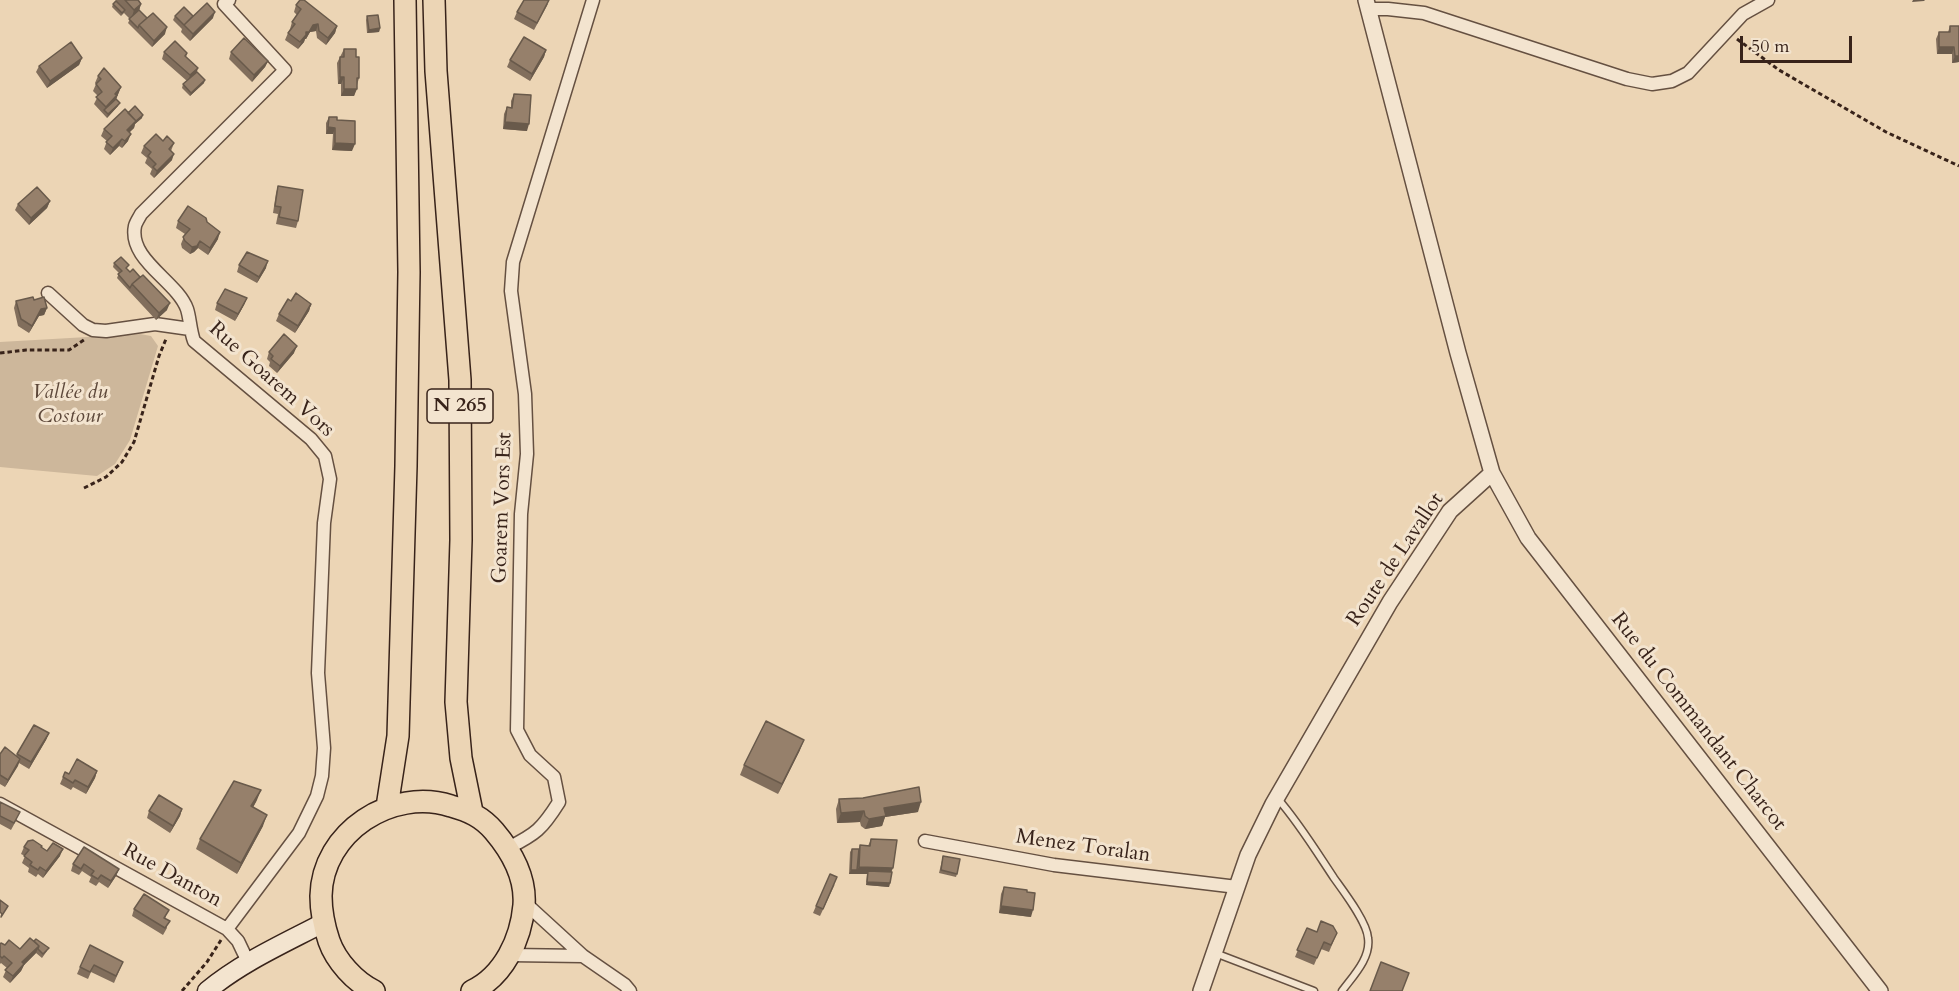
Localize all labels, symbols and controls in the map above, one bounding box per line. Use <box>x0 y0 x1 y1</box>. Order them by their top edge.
scale bar <box>1743 24 1856 62</box>
text: 50 m <box>1751 34 1790 59</box>
street label: Rue Goarem Vors <box>203 317 339 443</box>
park label: Vallée du Costour <box>32 380 108 430</box>
road number: N 265 <box>427 389 493 423</box>
street label: Goarem Vors Est <box>488 432 518 584</box>
street label: Route de Lavallot <box>1342 488 1450 632</box>
street label: Rue du Commandant Charcot <box>1605 608 1791 836</box>
street label: Menez Toralan <box>1014 825 1152 869</box>
street label: Rue Danton <box>118 838 226 914</box>

